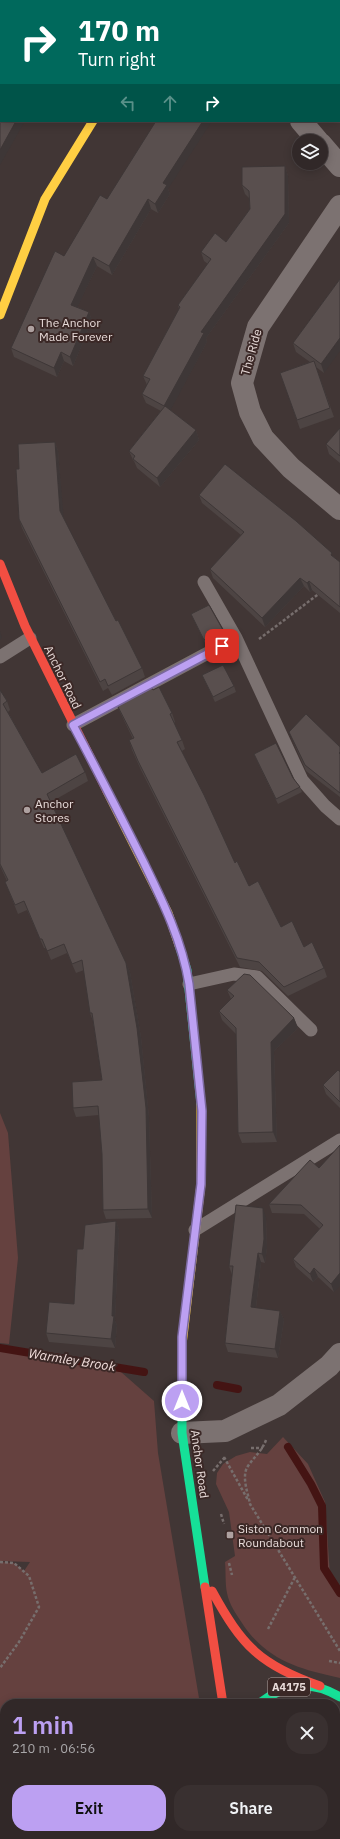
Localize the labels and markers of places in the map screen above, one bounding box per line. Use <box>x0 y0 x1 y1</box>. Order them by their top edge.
place label: The Anchor Made Forever <box>39 315 113 344</box>
marker: The Anchor Made Forever <box>26 324 36 334</box>
pin <box>205 629 239 663</box>
place label: Anchor Stores <box>35 796 74 825</box>
marker: Anchor Stores <box>22 805 32 815</box>
place label: Siston Common Roundabout <box>238 1521 323 1550</box>
marker: Siston Common Roundabout <box>225 1530 235 1540</box>

